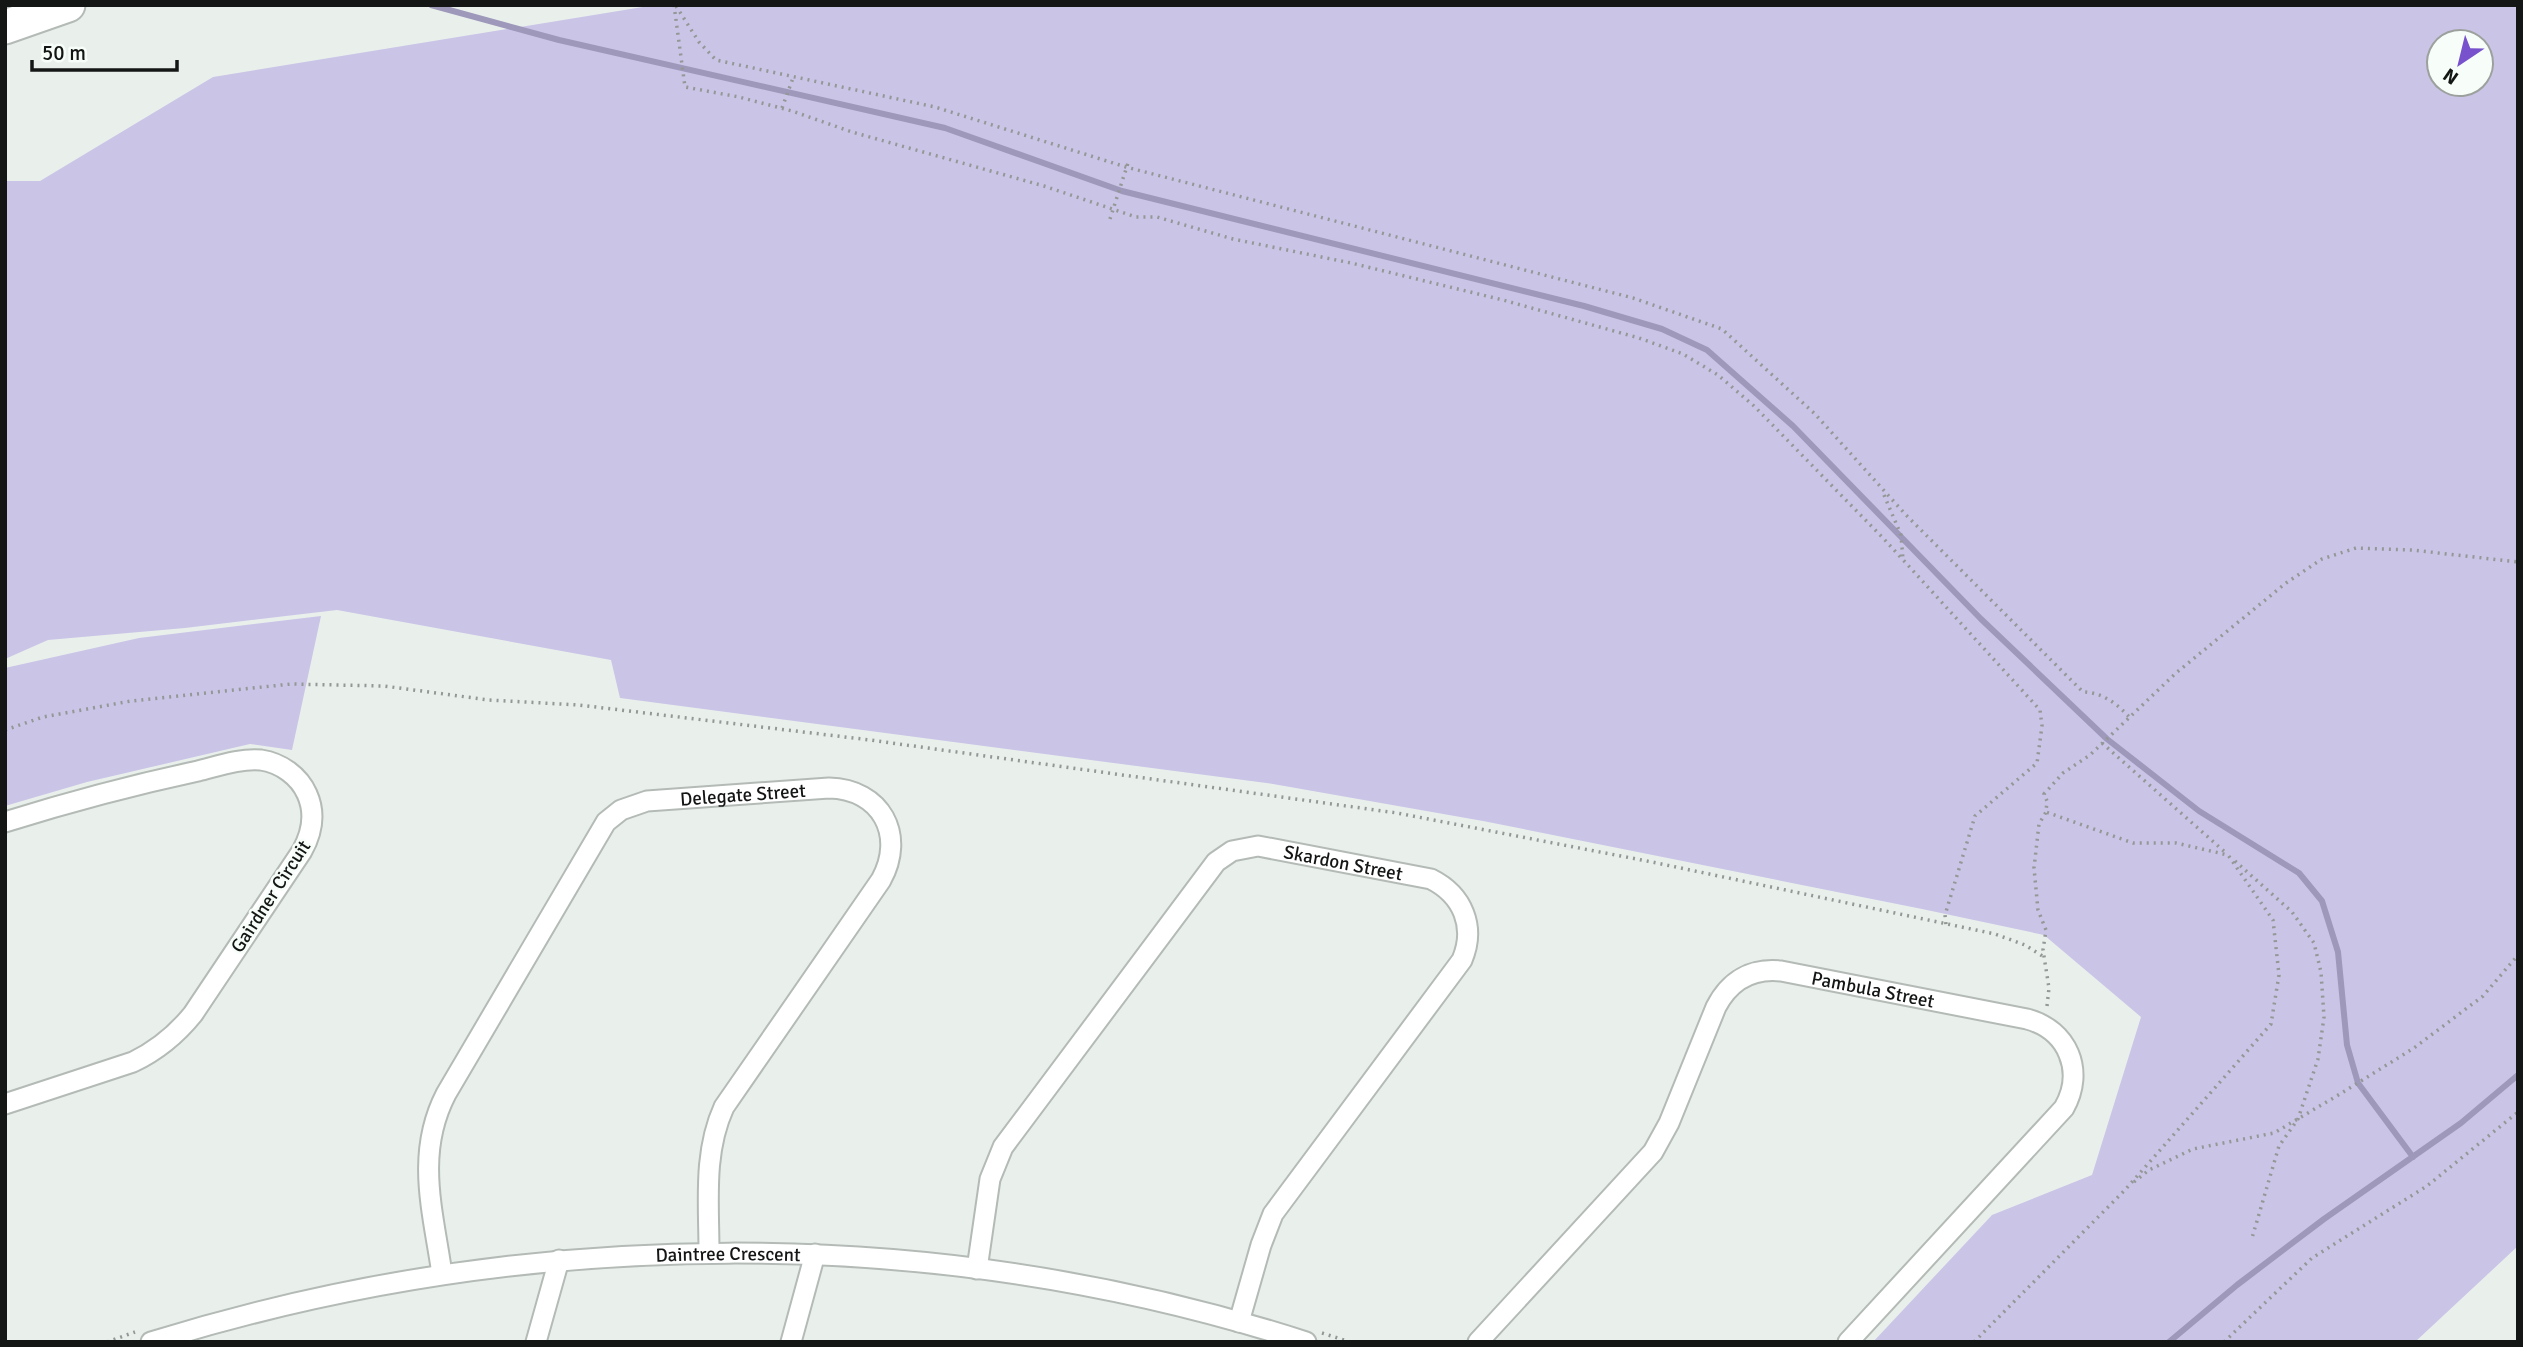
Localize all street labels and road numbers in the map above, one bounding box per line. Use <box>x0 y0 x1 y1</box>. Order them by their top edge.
street label: Delegate Street <box>679 779 807 812</box>
street label: Gairdner Circuit <box>226 836 316 957</box>
street label: Skardon Street <box>1282 840 1405 886</box>
street label: Pambula Street <box>1809 966 1937 1014</box>
street label: Daintree Crescent <box>655 1242 801 1268</box>

